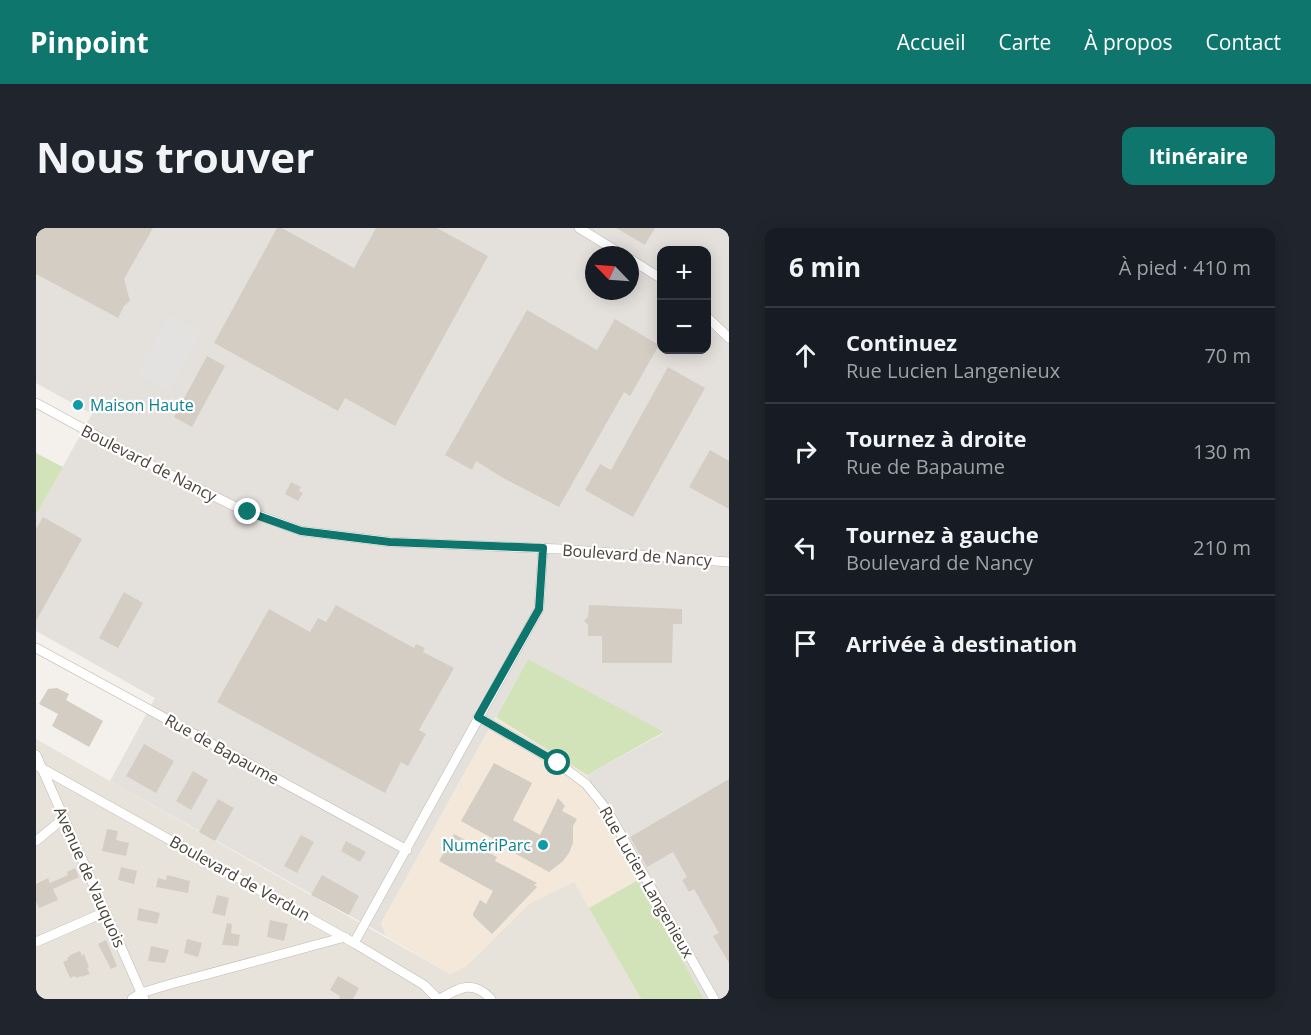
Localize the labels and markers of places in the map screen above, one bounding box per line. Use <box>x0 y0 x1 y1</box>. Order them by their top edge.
place label: Maison Haute <box>90 394 194 416</box>
marker: Maison Haute <box>71 398 85 412</box>
place label: NumériParc <box>442 834 531 856</box>
marker: NumériParc <box>536 838 550 852</box>

